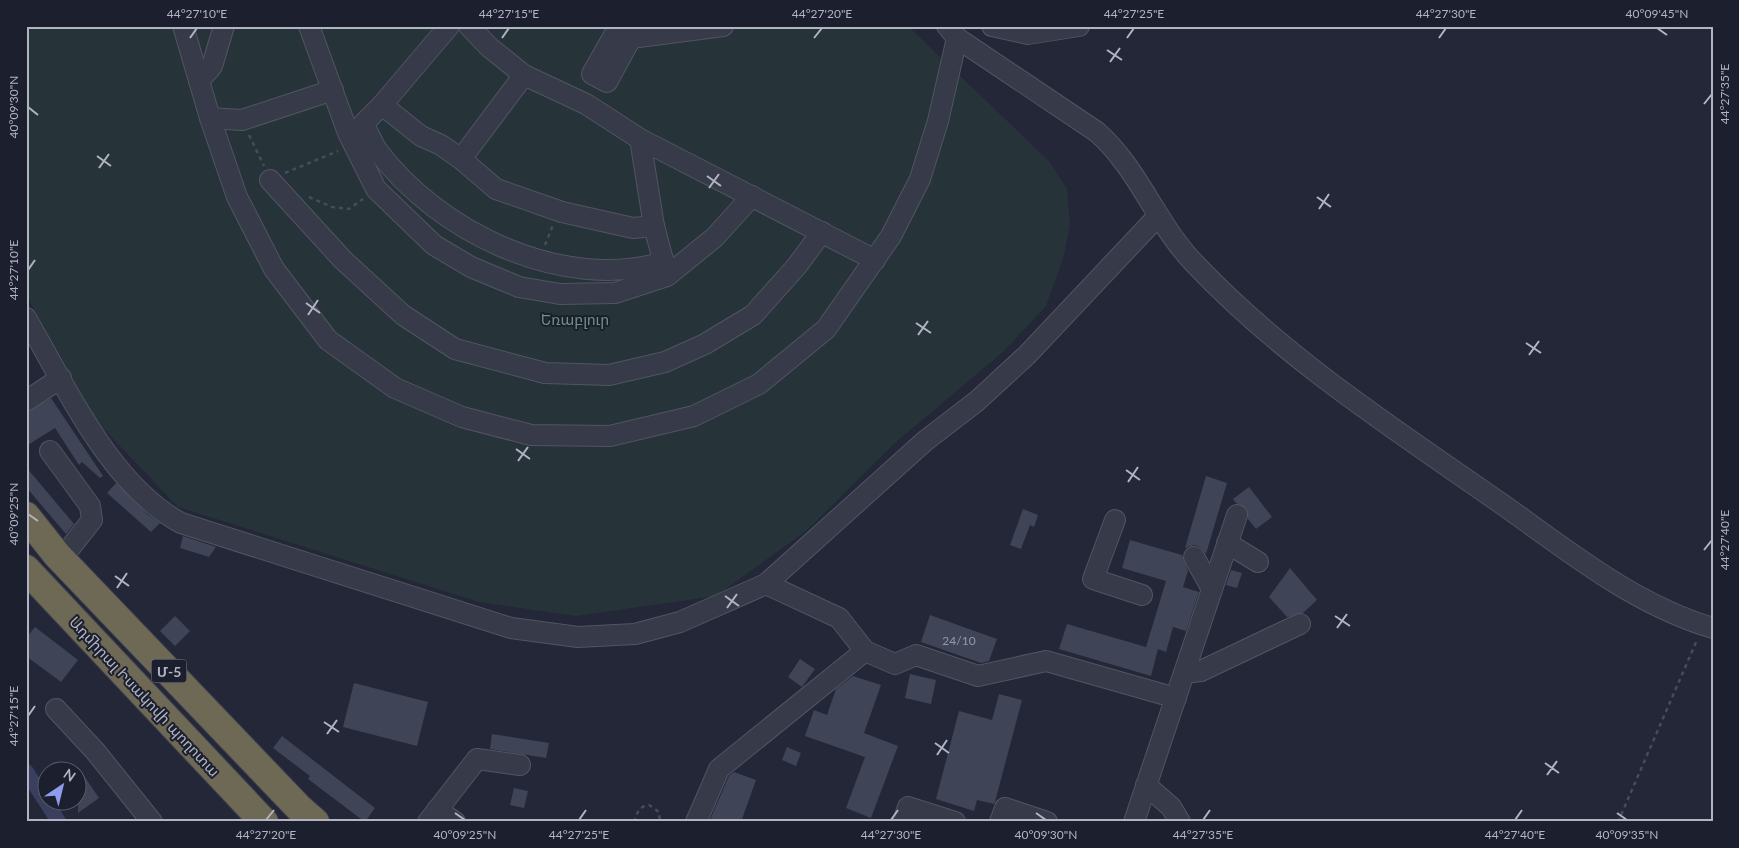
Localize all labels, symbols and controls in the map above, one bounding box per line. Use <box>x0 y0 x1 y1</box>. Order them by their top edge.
text: 44°27'10"E <box>167 6 227 21</box>
text: 44°27'15"E <box>479 6 539 21</box>
text: 44°27'20"E <box>792 6 852 21</box>
text: 44°27'25"E <box>1104 6 1164 21</box>
text: 44°27'30"E <box>1416 6 1476 21</box>
text: 40°09'45"N <box>1626 6 1688 21</box>
text: 44°27'35"E <box>1717 64 1732 124</box>
text: 40°09'30"N <box>6 76 21 138</box>
text: 44°27'10"E <box>6 240 21 300</box>
park label: Եռաբլուր <box>541 310 609 329</box>
text: 40°09'25"N <box>6 483 21 545</box>
text: 44°27'40"E <box>1717 510 1732 570</box>
street label: Ադմիրալ Իսակովի պողոտա <box>65 612 224 780</box>
house number: 24/10 <box>942 633 976 648</box>
road number: Մ-5 <box>152 659 186 682</box>
text: 44°27'15"E <box>6 686 21 746</box>
north arrow <box>38 760 88 810</box>
text: N <box>60 765 79 785</box>
text: 44°27'20"E <box>236 827 296 842</box>
text: 40°09'25"N <box>434 827 496 842</box>
text: 44°27'25"E <box>549 827 609 842</box>
text: 44°27'30"E <box>861 827 921 842</box>
text: 40°09'30"N <box>1015 827 1077 842</box>
text: 44°27'35"E <box>1173 827 1233 842</box>
text: 44°27'40"E <box>1485 827 1545 842</box>
text: 40°09'35"N <box>1596 827 1658 842</box>

